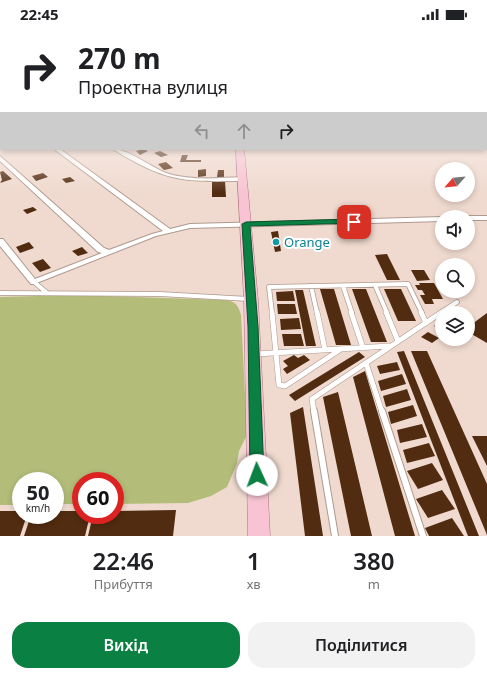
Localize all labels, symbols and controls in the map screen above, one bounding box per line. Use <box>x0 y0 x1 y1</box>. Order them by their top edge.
text: 22:45 <box>20 4 59 24</box>
text: 270 m <box>78 39 161 77</box>
icon: right <box>12 44 64 96</box>
text: Проектна вулиця <box>78 75 228 99</box>
icon: left <box>191 120 213 142</box>
icon: ahead <box>233 120 255 142</box>
icon: right <box>275 120 297 142</box>
north arrow <box>435 162 475 202</box>
map controls <box>435 162 475 346</box>
pin <box>337 205 371 239</box>
button: sound <box>435 210 475 250</box>
icon: arrive <box>343 211 365 233</box>
place label: Orange <box>284 233 330 251</box>
marker: Orange <box>271 237 281 247</box>
button: search <box>435 258 475 298</box>
button: layers <box>435 306 475 346</box>
position arrow <box>236 454 278 496</box>
speed limit sign: 60 <box>72 472 124 524</box>
text: 50 <box>27 479 49 506</box>
text: km/h <box>26 501 50 515</box>
text: 22:46 <box>93 544 154 577</box>
text: 1 <box>247 544 261 577</box>
text: 380 <box>353 544 394 577</box>
text: Прибуття <box>94 575 153 593</box>
text: хв <box>247 575 261 593</box>
text: m <box>368 575 380 593</box>
button: Вихід <box>12 622 240 668</box>
button: Поділитися <box>248 622 475 668</box>

